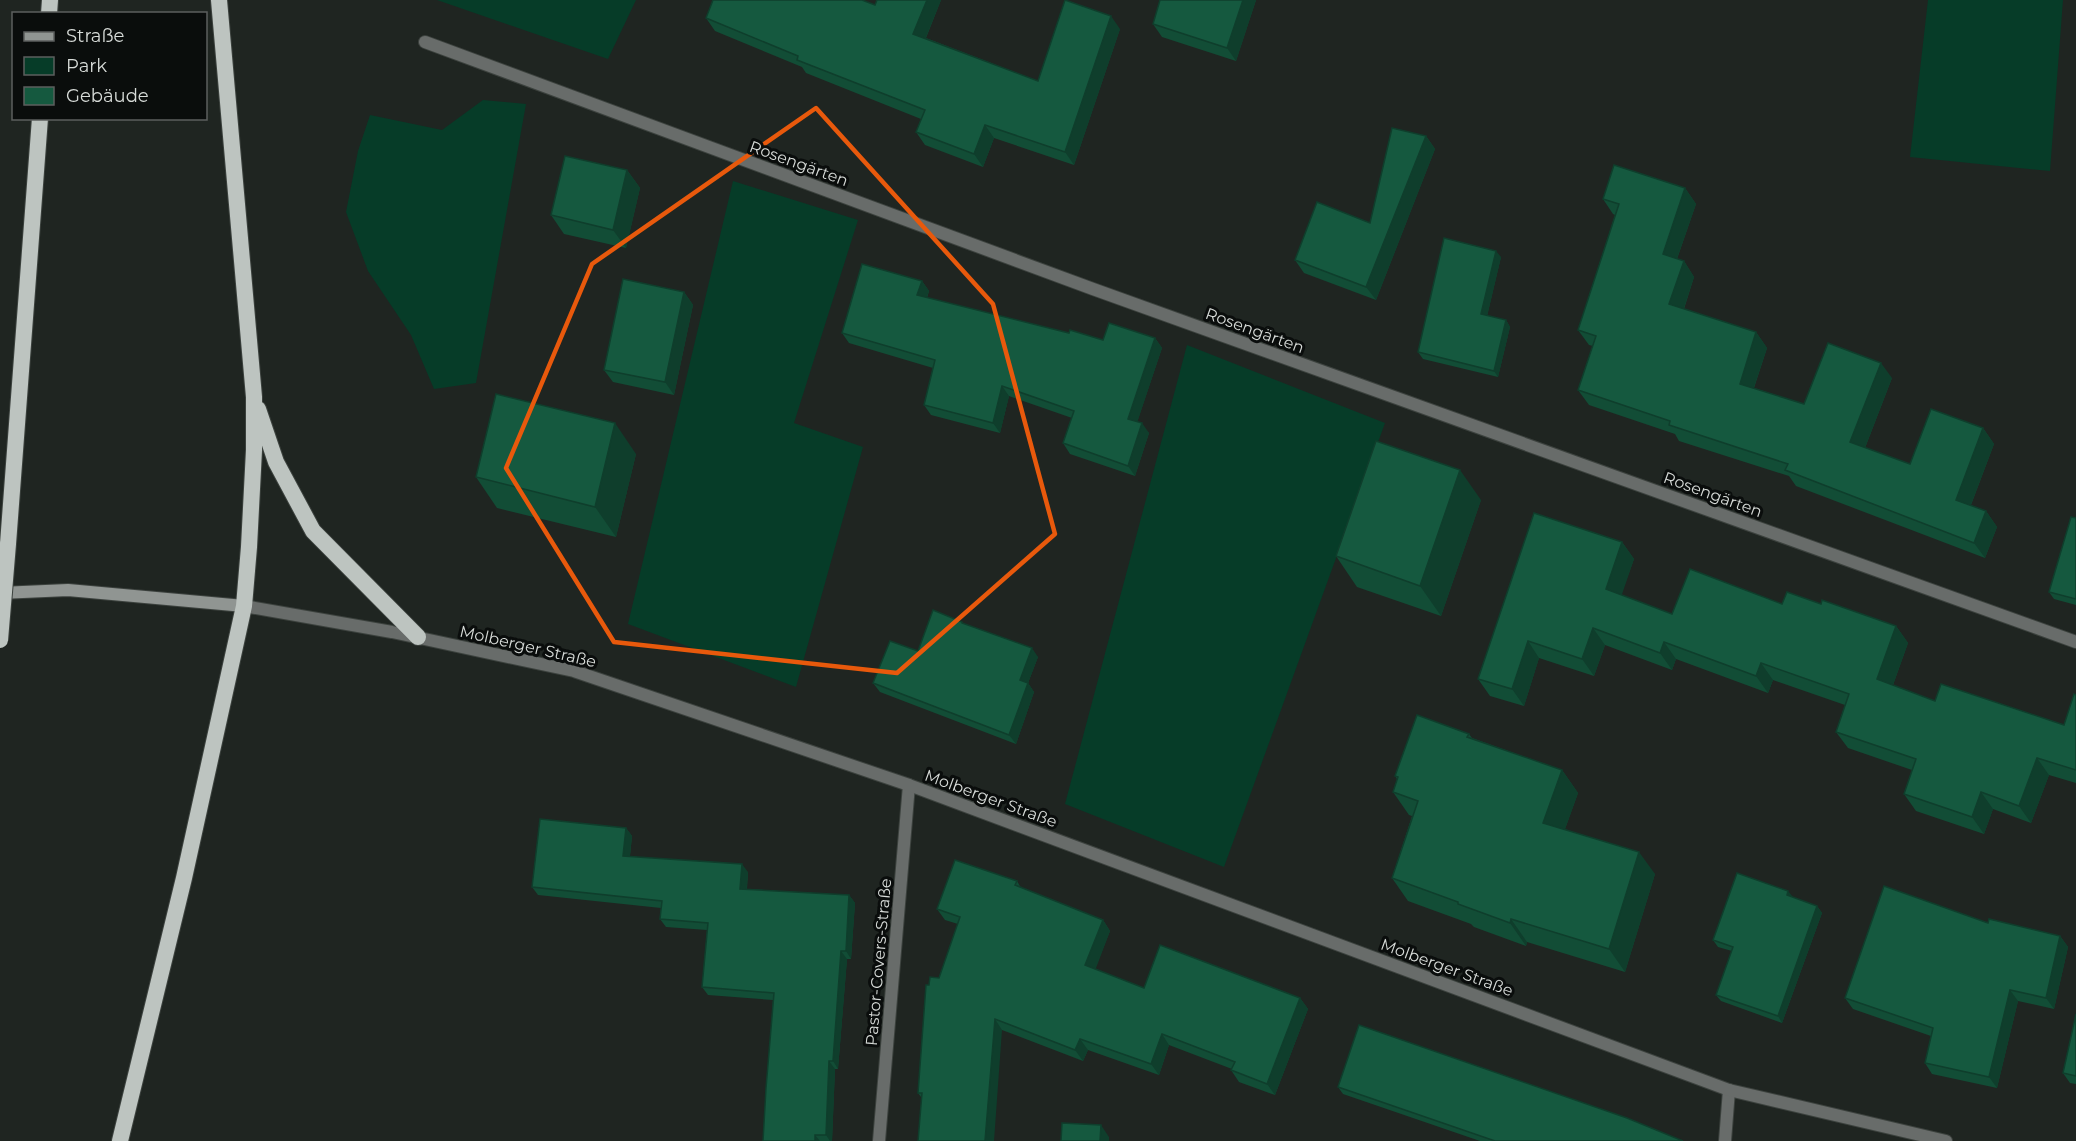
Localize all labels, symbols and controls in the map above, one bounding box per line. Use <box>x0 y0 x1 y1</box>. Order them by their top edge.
legend <box>12 12 207 120</box>
text: Straße <box>66 25 125 47</box>
text: Park <box>66 55 107 77</box>
text: Gebäude <box>66 85 149 107</box>
street label: Rosengärten <box>747 137 851 190</box>
street label: Rosengärten <box>1203 304 1307 357</box>
street label: Rosengärten <box>1661 468 1765 521</box>
street label: Molberger Straße <box>458 622 598 671</box>
street label: Molberger Straße <box>922 766 1060 831</box>
street label: Pastor-Covers-Straße <box>862 878 895 1047</box>
street label: Molberger Straße <box>1378 935 1516 1000</box>

